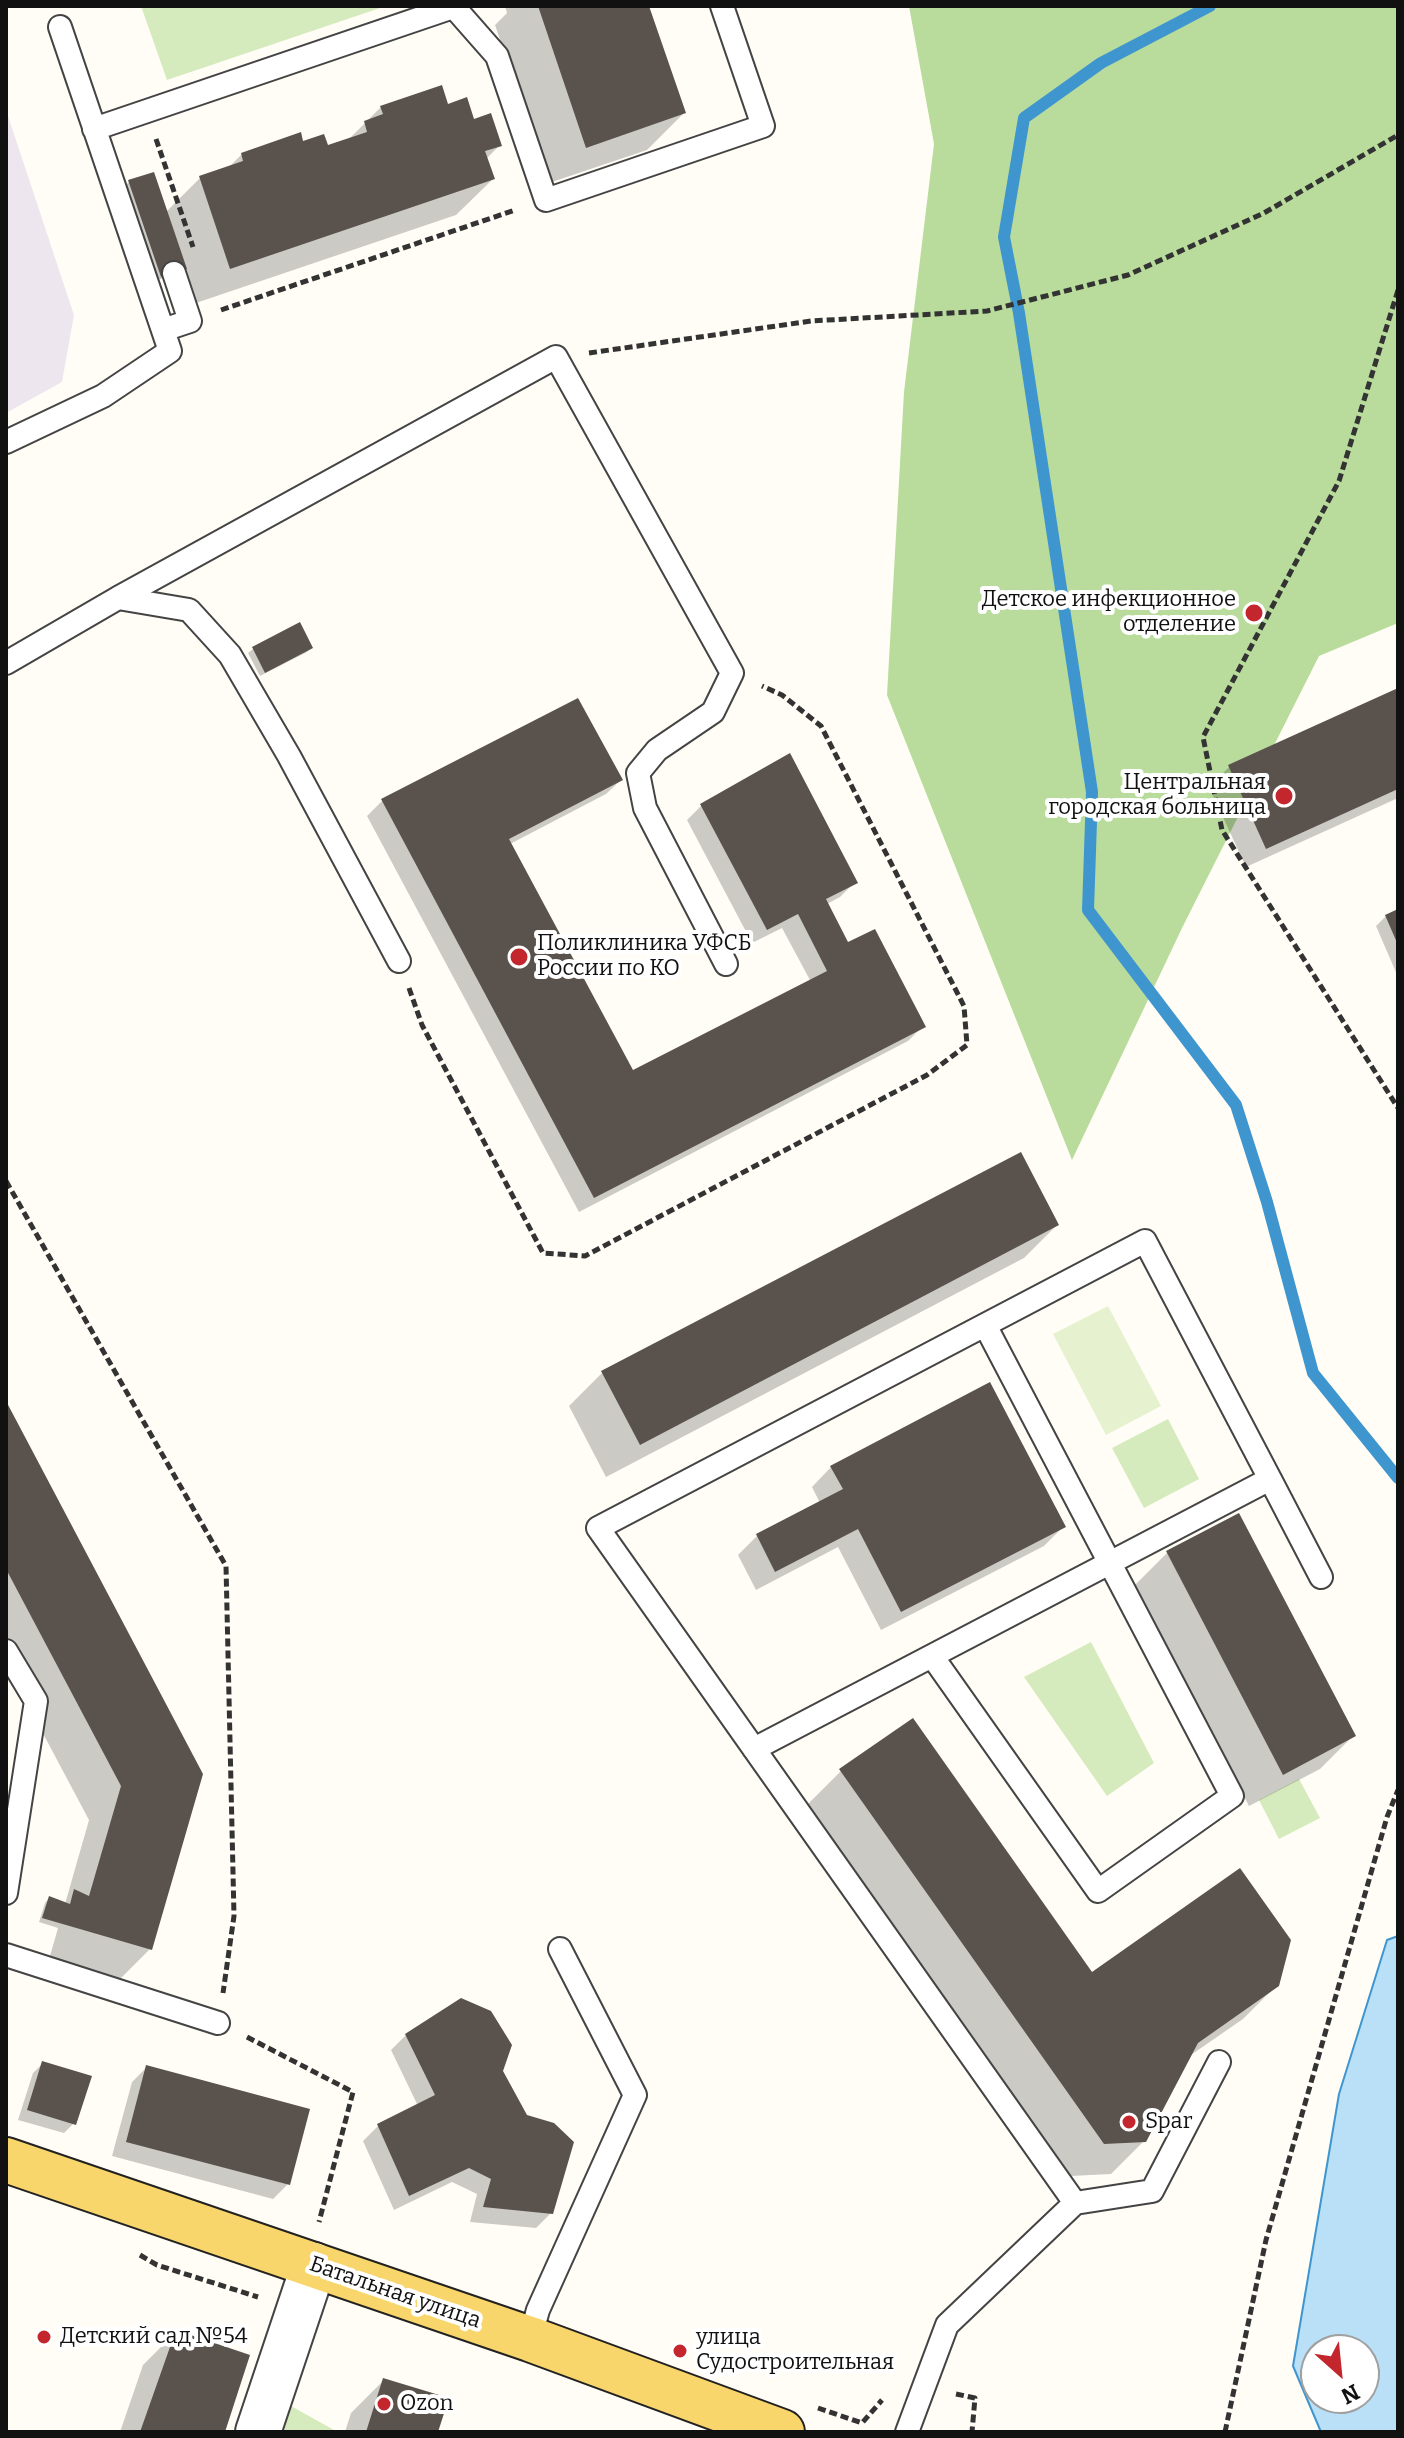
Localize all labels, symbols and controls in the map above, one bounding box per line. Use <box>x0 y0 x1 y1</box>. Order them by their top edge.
place label: Детское инфекционное отделение <box>982 587 1236 638</box>
marker: Детское инфекционное отделение <box>1243 602 1265 624</box>
place label: Центральная городская больница <box>1048 770 1266 822</box>
marker: Центральная городская больница <box>1273 785 1295 807</box>
place label: Поликлиника УФСБ России по КО <box>537 931 752 982</box>
marker: Поликлиника УФСБ России по КО <box>508 946 530 968</box>
place label: Spar <box>1145 2109 1192 2135</box>
marker: Spar <box>1120 2113 1138 2131</box>
street label: Батальная улица <box>306 2251 484 2335</box>
place label: Детский сад №54 <box>60 2324 248 2350</box>
place label: улица Судостроительная <box>696 2325 894 2376</box>
marker: Детский сад №54 <box>35 2328 53 2346</box>
north arrow <box>1300 2334 1380 2414</box>
marker: улица Судостроительная <box>671 2342 689 2360</box>
text: N <box>1337 2378 1364 2410</box>
place label: Ozon <box>400 2391 454 2417</box>
marker: Ozon <box>375 2395 393 2413</box>

